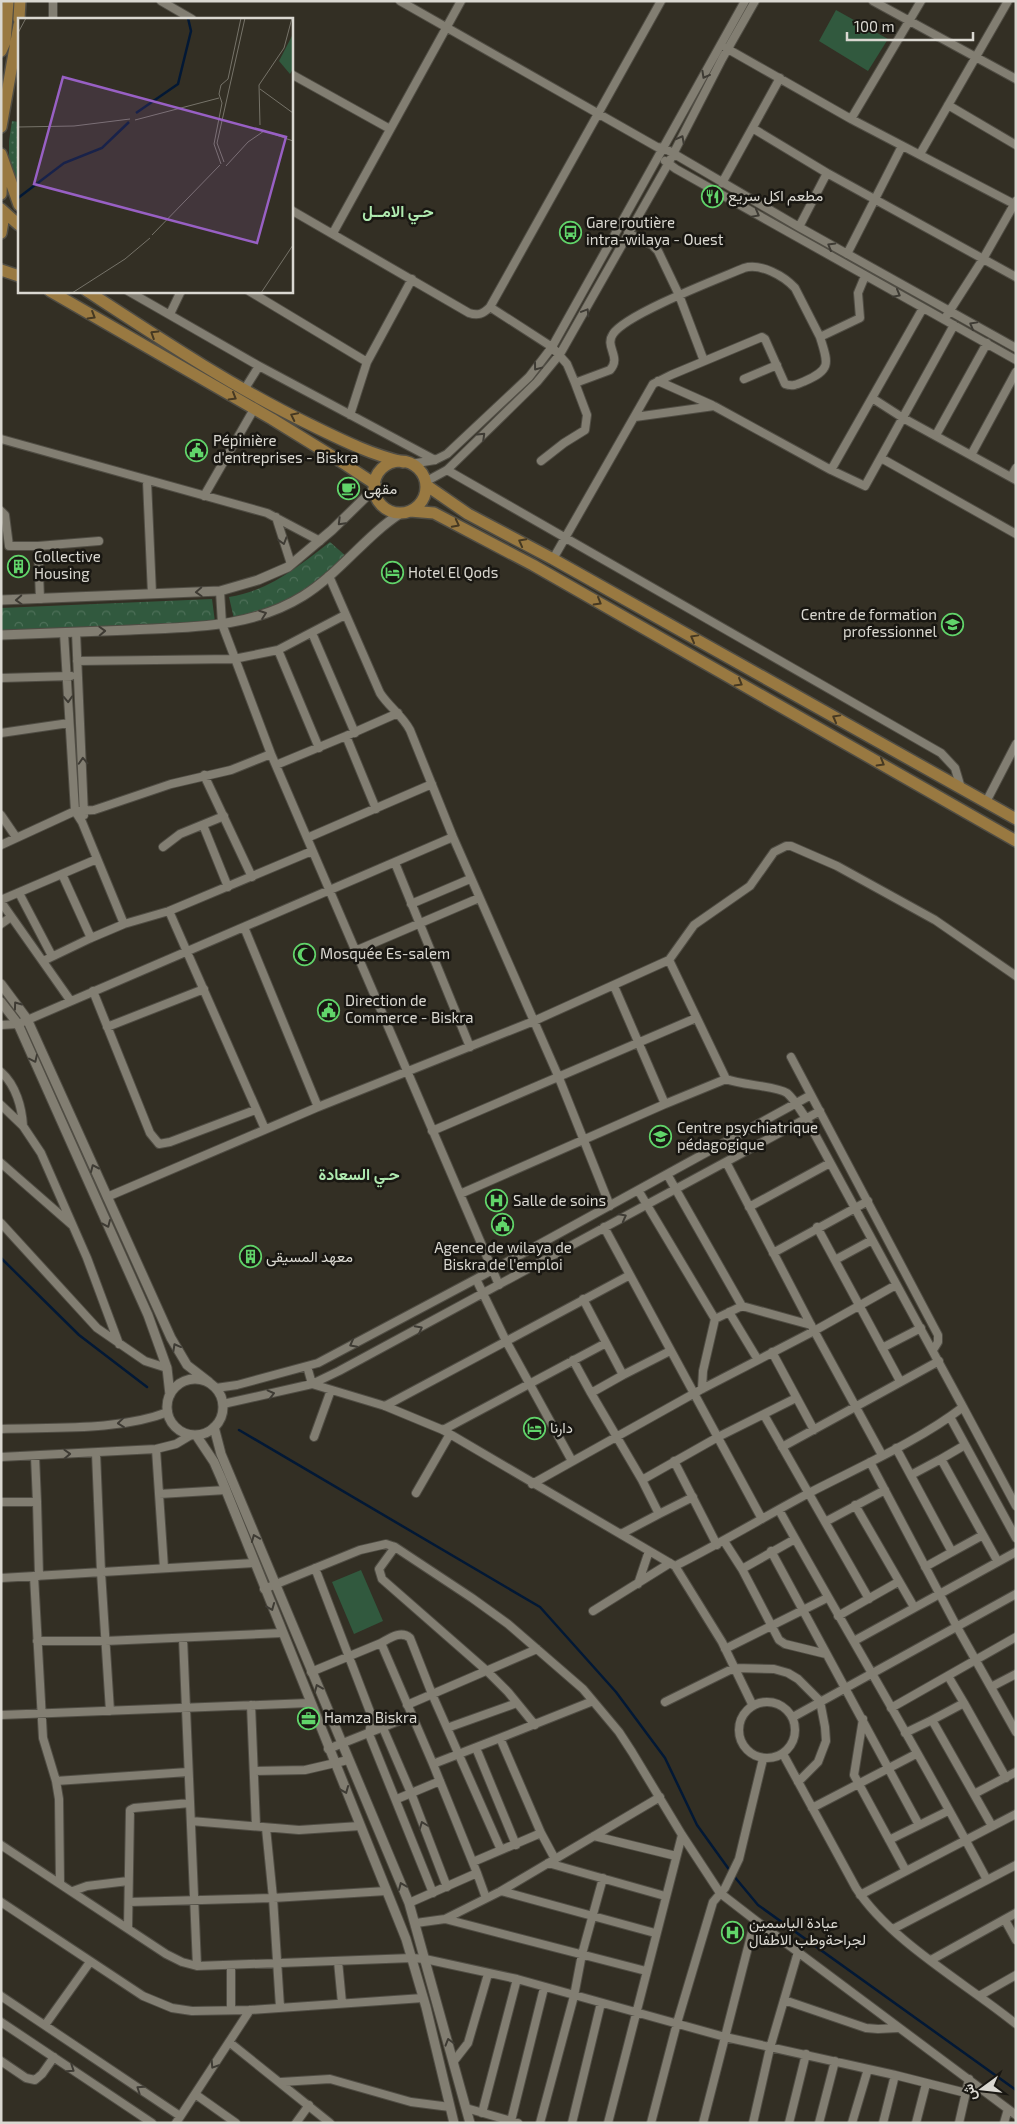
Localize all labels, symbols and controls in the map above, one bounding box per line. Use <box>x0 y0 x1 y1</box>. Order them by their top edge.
scale bar <box>847 10 973 42</box>
text: 100 m <box>854 17 895 35</box>
inset map <box>18 18 292 292</box>
one-way arrow <box>701 70 711 79</box>
one-way arrow <box>675 135 685 144</box>
restaurant icon: مطعم اكل سريع <box>700 184 724 208</box>
place label: مطعم اكل سريع <box>728 186 823 207</box>
district label: حـي الامــل <box>362 201 434 225</box>
one-way arrow <box>750 208 759 218</box>
place label: Gare routière intra-wilaya - Ouest <box>586 213 724 248</box>
bus stop icon: Gare routière intra-wilaya - Ouest <box>558 220 582 244</box>
one-way arrow <box>827 242 836 252</box>
one-way arrow <box>892 288 901 298</box>
one-way arrow <box>579 308 589 317</box>
one-way arrow <box>87 310 96 320</box>
one-way arrow <box>969 321 978 331</box>
one-way arrow <box>151 331 160 341</box>
one-way arrow <box>534 361 542 370</box>
one-way arrow <box>228 391 237 401</box>
one-way arrow <box>290 412 299 423</box>
place label: Pépinière d'entreprises - Biskra <box>213 431 359 466</box>
one-way arrow <box>477 433 486 442</box>
public building icon: Pépinière d'entreprises - Biskra <box>185 438 209 462</box>
cafe icon: مقهى <box>336 477 360 501</box>
place label: مقهى <box>364 479 397 499</box>
one-way arrow <box>337 516 346 525</box>
one-way arrow <box>451 518 460 528</box>
one-way arrow <box>278 536 288 544</box>
one-way arrow <box>518 538 527 548</box>
place label: Collective Housing <box>34 547 101 582</box>
building icon: Collective Housing <box>6 554 30 578</box>
hotel icon: Hotel El Qods <box>380 561 404 585</box>
place label: Hotel El Qods <box>408 563 498 582</box>
one-way arrow <box>195 586 203 597</box>
one-way arrow <box>15 594 23 605</box>
one-way arrow <box>593 596 602 606</box>
place label: Centre de formation professionnel <box>801 605 938 640</box>
one-way arrow <box>259 610 267 620</box>
school or university icon: Centre de formation professionnel <box>941 612 965 636</box>
one-way arrow <box>99 626 107 636</box>
one-way arrow <box>691 635 700 645</box>
one-way arrow <box>734 676 743 686</box>
one-way arrow <box>62 695 73 703</box>
one-way arrow <box>832 714 841 724</box>
one-way arrow <box>77 757 88 765</box>
one-way arrow <box>875 757 884 767</box>
mosque icon: Mosquée Es-salem <box>292 942 316 966</box>
place label: Mosquée Es-salem <box>320 944 450 962</box>
place label: Direction de Commerce - Biskra <box>345 991 473 1026</box>
public building icon: Direction de Commerce - Biskra <box>317 998 341 1022</box>
one-way arrow <box>14 1002 23 1011</box>
one-way arrow <box>28 1054 38 1063</box>
place label: Centre psychiatrique pédagogique <box>677 1118 818 1153</box>
school or university icon: Centre psychiatrique pédagogique <box>649 1125 673 1149</box>
one-way arrow <box>90 1164 101 1173</box>
district label: حـي السعادة <box>318 1164 400 1188</box>
hospital icon: Salle de soins <box>485 1189 509 1213</box>
place label: Salle de soins <box>513 1191 606 1209</box>
public building icon: Agence de wilaya de Biskra de l'emploi <box>491 1213 515 1237</box>
one-way arrow <box>617 1214 626 1224</box>
one-way arrow <box>101 1219 112 1228</box>
place label: Agence de wilaya de Biskra de l'emploi <box>434 1238 572 1273</box>
building icon: معهد المسيقى <box>238 1245 262 1269</box>
place label: معهد المسيقى <box>266 1247 353 1267</box>
one-way arrow <box>413 1325 422 1335</box>
one-way arrow <box>350 1338 359 1348</box>
one-way arrow <box>172 1344 182 1353</box>
one-way arrow <box>266 1389 275 1400</box>
hotel icon: دارنا <box>522 1416 546 1440</box>
one-way arrow <box>116 1417 124 1428</box>
place label: دارنا <box>550 1418 573 1437</box>
one-way arrow <box>64 1449 72 1459</box>
one-way arrow <box>251 1534 262 1543</box>
one-way arrow <box>265 1602 275 1611</box>
one-way arrow <box>313 1684 324 1693</box>
office icon: Hamza Biskra <box>296 1706 320 1730</box>
place label: Hamza Biskra <box>324 1708 417 1726</box>
one-way arrow <box>339 1785 349 1794</box>
one-way arrow <box>419 1821 430 1830</box>
one-way arrow <box>397 1882 408 1891</box>
place label: عيادة الياسمين لجراحةوطب الاطفال <box>749 1913 866 1949</box>
hospital icon: عيادة الياسمين لجراحةوطب الاطفال <box>721 1920 745 1944</box>
one-way arrow <box>444 2038 454 2046</box>
one-way arrow <box>211 2059 220 2069</box>
one-way arrow <box>66 2062 75 2072</box>
north arrow <box>957 2064 1007 2114</box>
text: ش <box>959 2082 980 2103</box>
one-way arrow <box>136 2086 146 2095</box>

